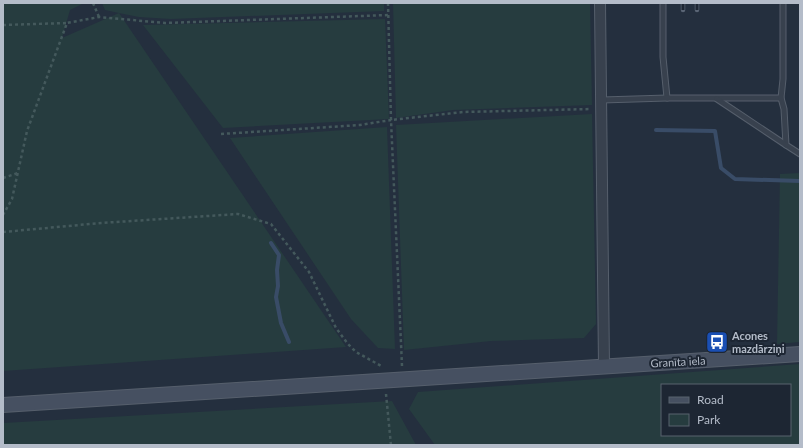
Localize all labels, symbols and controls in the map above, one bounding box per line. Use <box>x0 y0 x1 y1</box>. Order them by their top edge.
bus stop icon: Acones mazdārziņi <box>704 329 730 355</box>
place label: Acones mazdārziņi <box>731 329 785 355</box>
street label: Granīta iela <box>650 354 706 369</box>
legend <box>661 384 791 436</box>
text: Road <box>697 392 724 407</box>
text: Park <box>697 412 721 427</box>

